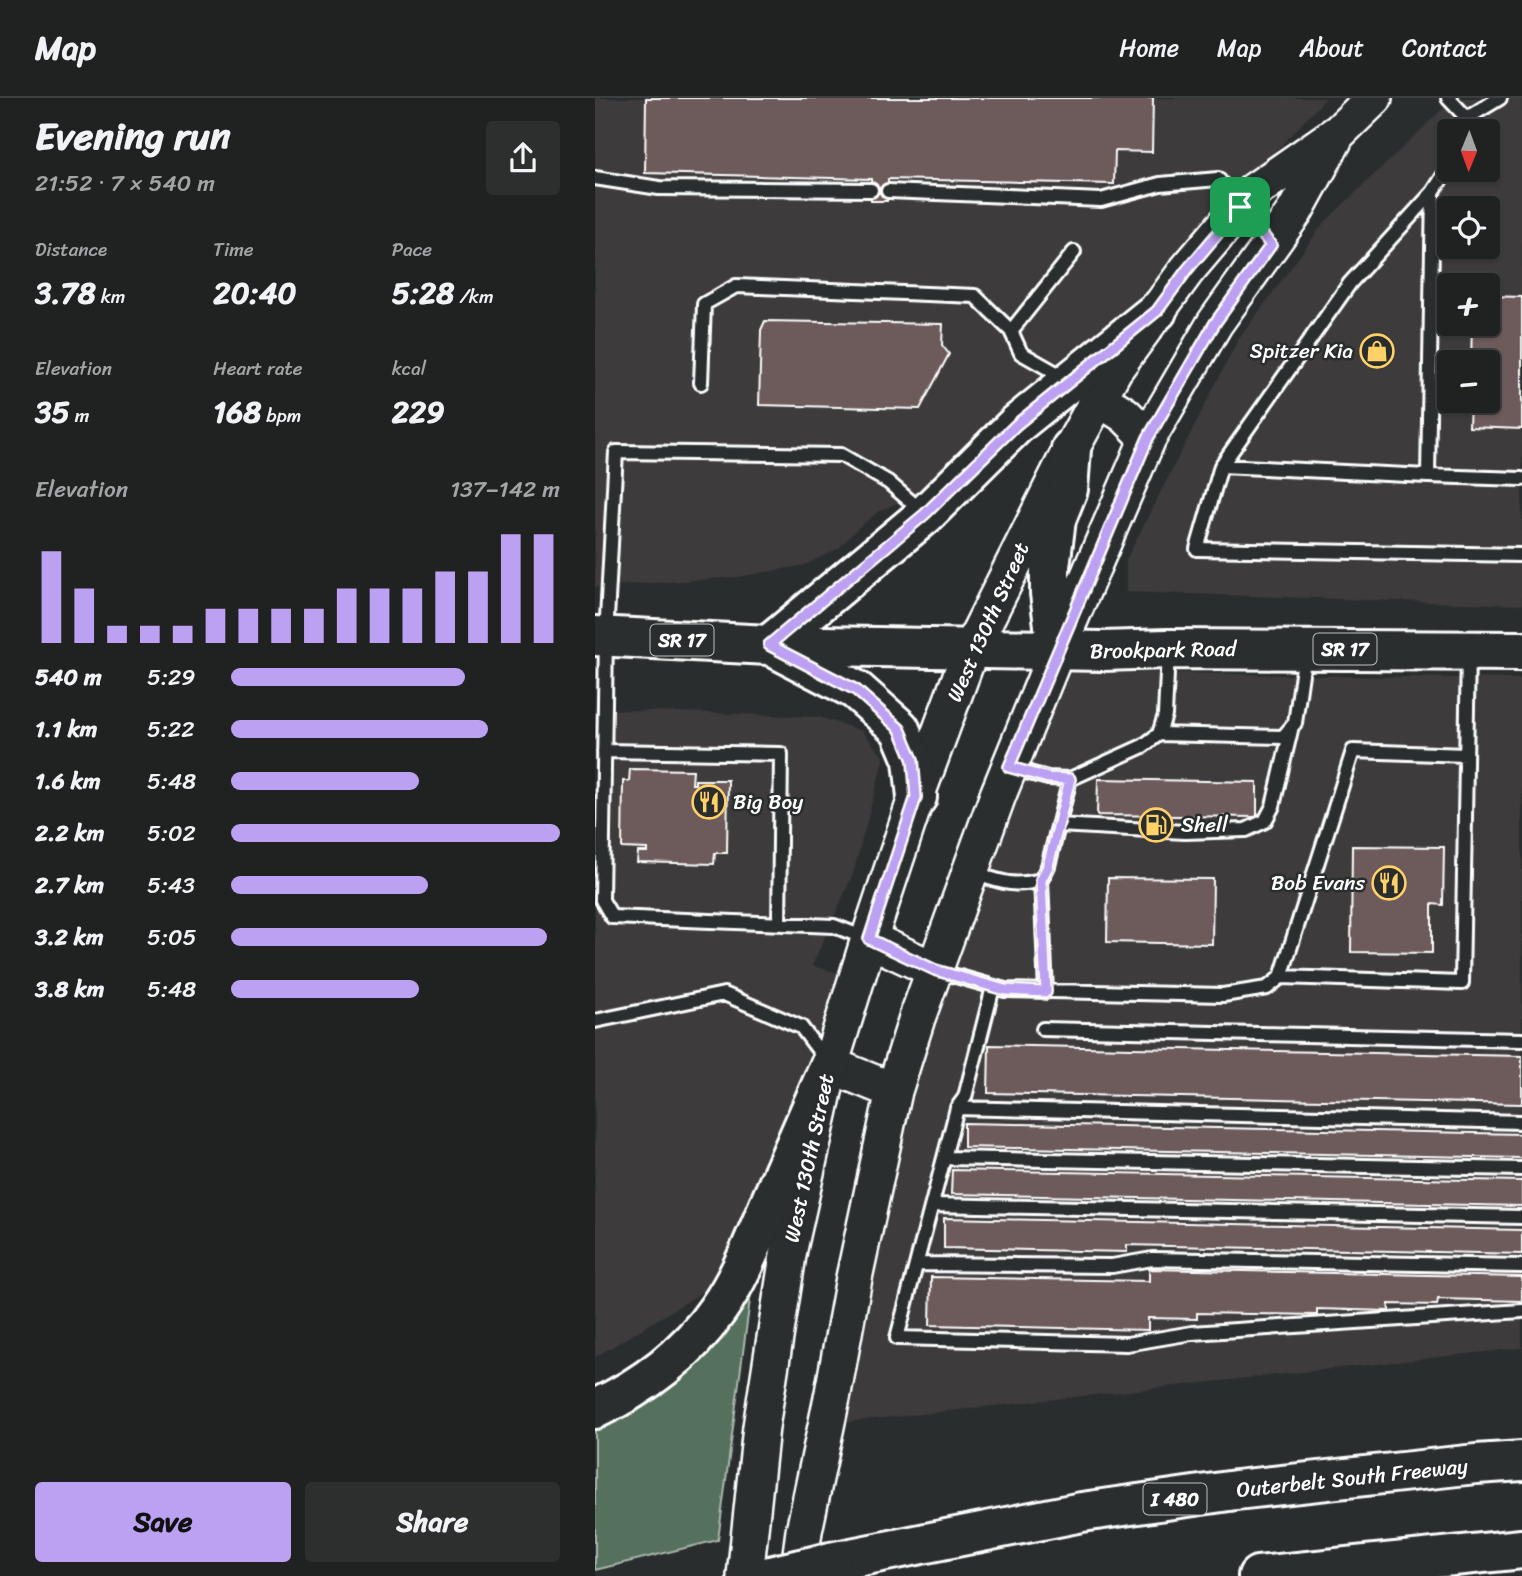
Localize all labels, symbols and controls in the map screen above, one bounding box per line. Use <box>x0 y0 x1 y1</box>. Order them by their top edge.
text: Map <box>35 19 96 77</box>
text: Home <box>1119 27 1179 69</box>
text: Map <box>1217 27 1261 69</box>
text: About <box>1299 27 1364 69</box>
text: Contact <box>1402 27 1487 69</box>
text: Evening run <box>35 103 231 170</box>
north arrow <box>1437 119 1500 182</box>
map controls <box>1437 119 1500 413</box>
button: share <box>486 121 560 195</box>
text: 21:52 · 7 × 540 m <box>35 163 215 204</box>
pin <box>1210 177 1270 237</box>
icon: arrive <box>1221 188 1259 226</box>
button: locate <box>1437 196 1500 259</box>
text: Distance <box>35 233 107 266</box>
text: Time <box>213 233 254 266</box>
text: Pace <box>392 233 432 266</box>
text: 3.78 <box>35 266 96 320</box>
text: 20:40 <box>213 266 296 320</box>
text: 5:28 <box>392 266 454 320</box>
button: + <box>1437 273 1500 336</box>
text: km <box>96 280 125 313</box>
text: /km <box>454 280 494 313</box>
place label: Spitzer Kia <box>1250 332 1353 370</box>
shop icon: Spitzer Kia <box>1358 332 1396 370</box>
button: − <box>1437 350 1500 413</box>
text: Elevation <box>35 352 112 385</box>
text: Heart rate <box>213 352 303 385</box>
text: kcal <box>392 352 426 385</box>
text: 35 <box>35 385 70 439</box>
text: 168 <box>213 385 261 439</box>
text: 229 <box>392 385 445 439</box>
text: m <box>70 399 89 432</box>
text: bpm <box>261 399 301 432</box>
text: Elevation <box>35 469 128 510</box>
text: 137–142 m <box>450 469 560 510</box>
street label: West 130th Street <box>936 536 1040 708</box>
road number: SR 17 <box>651 624 714 656</box>
street label: Brookpark Road <box>1090 630 1238 670</box>
road number: SR 17 <box>1313 634 1377 664</box>
text: 540 m <box>35 657 102 698</box>
text: 5:29 <box>147 657 195 698</box>
text: 1.1 km <box>35 709 98 750</box>
text: 5:22 <box>147 709 195 750</box>
text: 1.6 km <box>35 761 101 802</box>
text: 5:48 <box>147 761 196 802</box>
restaurant icon: Big Boy <box>690 783 728 821</box>
place label: Big Boy <box>733 783 803 821</box>
fuel station icon: Shell <box>1137 806 1175 844</box>
place label: Shell <box>1181 806 1229 844</box>
text: 2.2 km <box>35 813 104 854</box>
text: 5:02 <box>147 813 196 854</box>
place label: Bob Evans <box>1271 864 1365 902</box>
restaurant icon: Bob Evans <box>1370 864 1408 902</box>
text: 2.7 km <box>35 865 104 906</box>
text: 5:43 <box>147 865 195 906</box>
text: 3.2 km <box>35 917 104 958</box>
text: 5:05 <box>147 917 197 958</box>
text: 3.8 km <box>35 969 104 1010</box>
text: 5:48 <box>147 969 196 1010</box>
street label: West 130th Street <box>773 1070 845 1246</box>
street label: Outerbelt South Freeway <box>1234 1447 1470 1509</box>
button: Save <box>35 1482 291 1562</box>
button: Share <box>305 1482 560 1562</box>
road number: I 480 <box>1143 1484 1207 1514</box>

